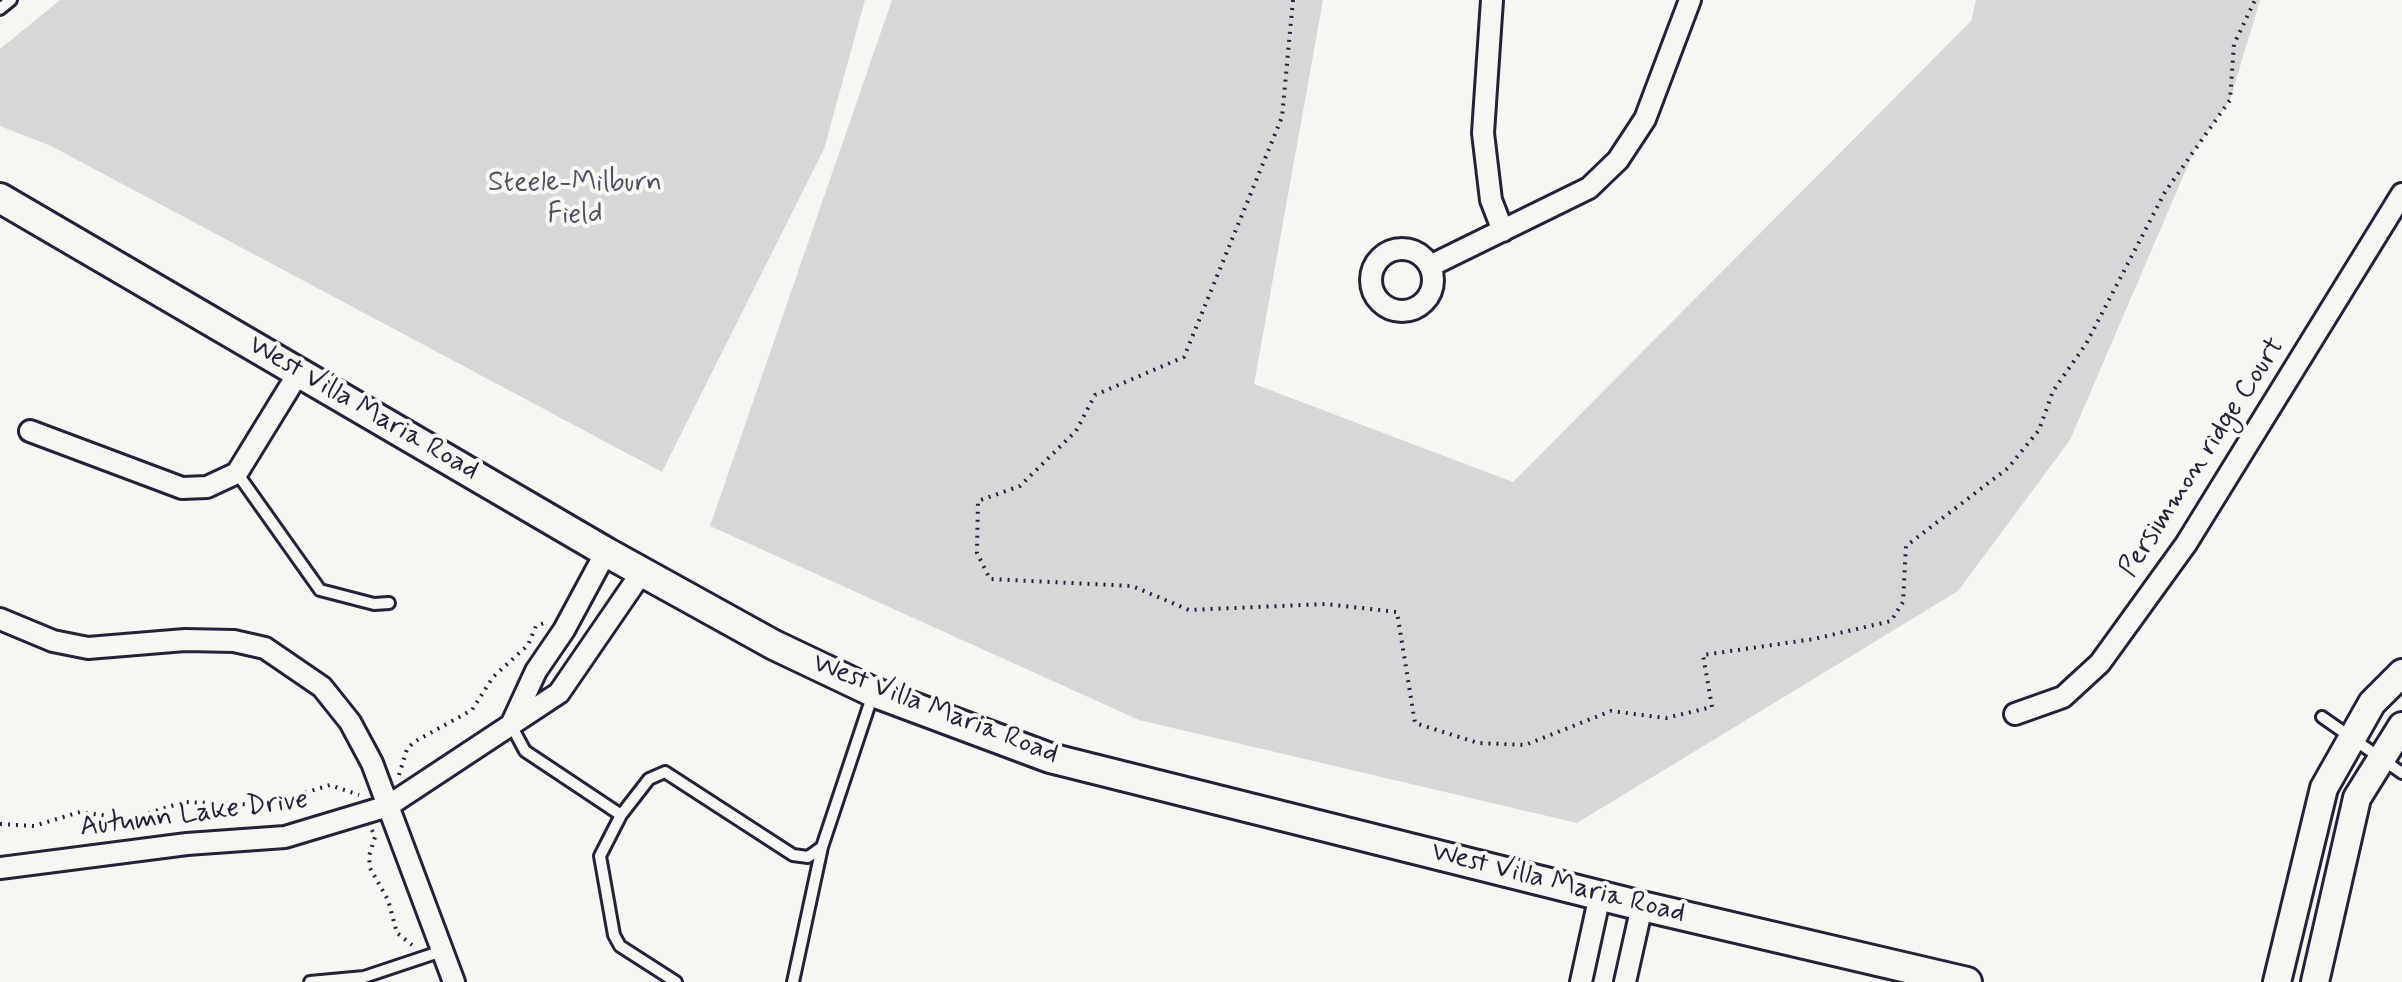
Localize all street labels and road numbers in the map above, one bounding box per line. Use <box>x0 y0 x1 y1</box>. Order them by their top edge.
street label: West Villa Maria Road <box>242 329 484 489</box>
street label: Persimmon ridge Court <box>2113 332 2293 584</box>
street label: West Villa Maria Road <box>807 648 1063 772</box>
street label: Autumn Lake Drive <box>78 784 310 846</box>
street label: West Villa Maria Road <box>1428 836 1688 932</box>

